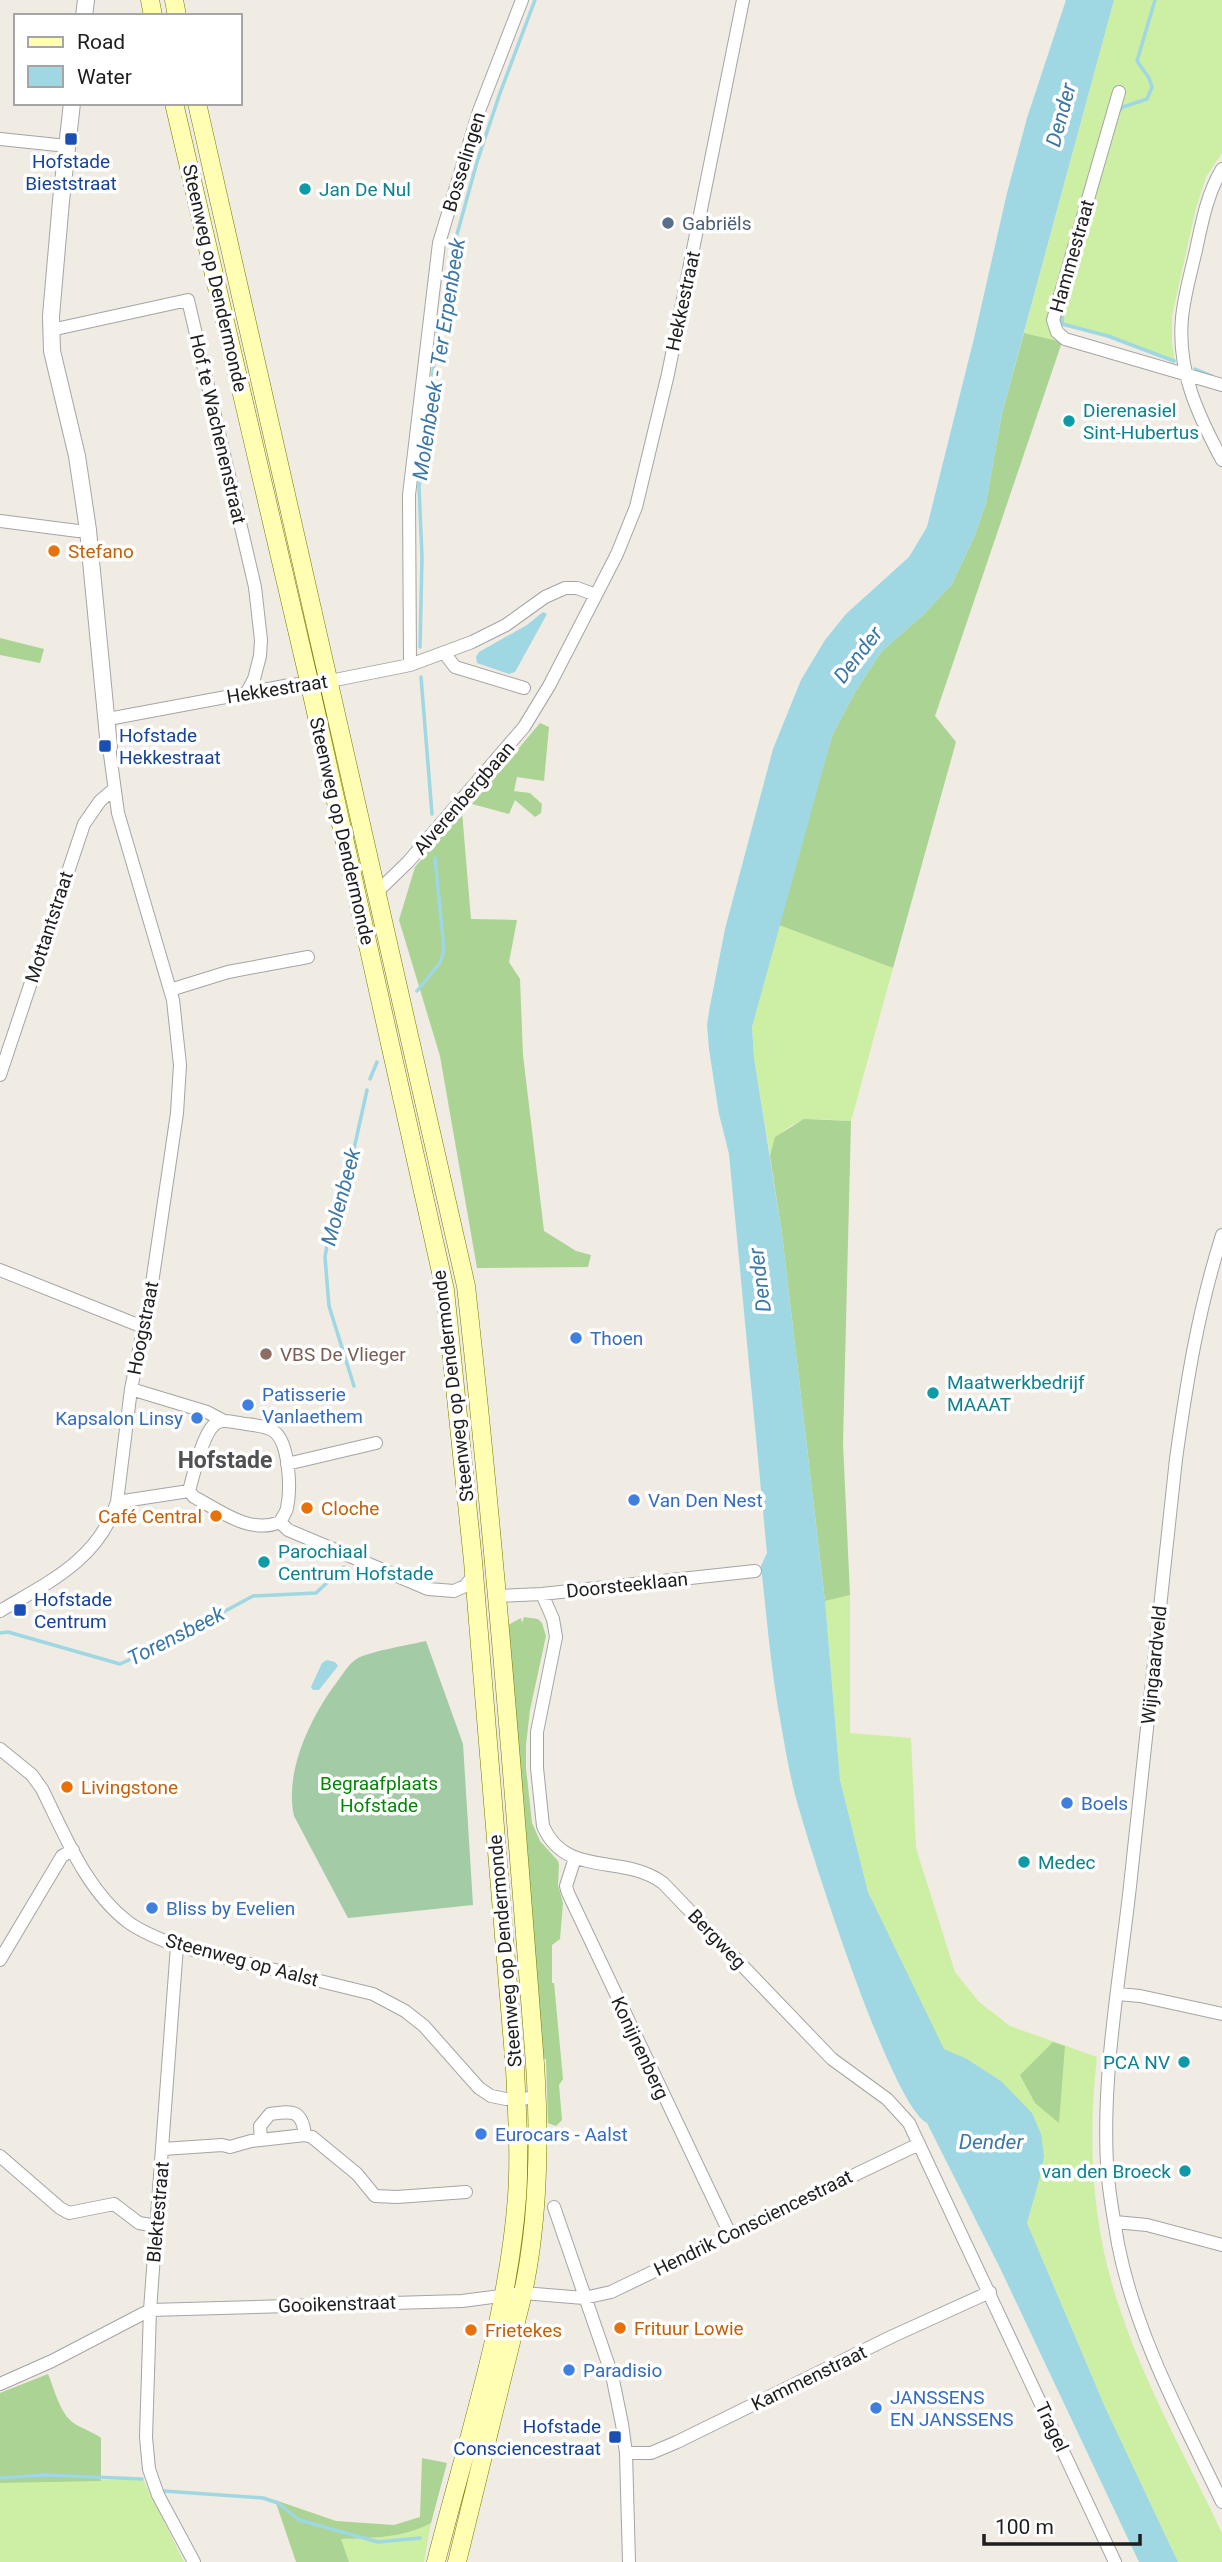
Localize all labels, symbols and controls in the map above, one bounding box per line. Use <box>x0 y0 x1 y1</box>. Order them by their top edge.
legend <box>14 14 242 105</box>
text: Road <box>77 30 125 54</box>
text: Water <box>77 65 132 89</box>
water label: Dender <box>1041 80 1081 149</box>
street label: Bosselingen <box>438 109 490 215</box>
marker: Hofstade Bieststraat <box>63 131 79 147</box>
place label: Hofstade Bieststraat <box>25 150 117 195</box>
street label: Steenweg op Dendermonde <box>178 162 252 394</box>
place label: Jan De Nul <box>319 178 411 201</box>
marker: Jan De Nul <box>297 181 313 197</box>
street label: Hammestraat <box>1045 197 1099 315</box>
place label: Gabriëls <box>682 212 752 235</box>
marker: Gabriëls <box>660 215 676 231</box>
water label: Molenbeek - Ter Erpenbeek <box>408 236 470 482</box>
street label: Hekkestraat <box>661 249 705 353</box>
street label: Hof te Wachenenstraat <box>185 332 251 526</box>
place label: Dierenasiel Sint-Hubertus <box>1083 399 1199 444</box>
marker: Dierenasiel Sint-Hubertus <box>1061 413 1077 429</box>
place label: Stefano <box>68 540 134 563</box>
marker: Stefano <box>46 543 62 559</box>
water label: Dender <box>829 621 888 688</box>
street label: Hekkestraat <box>225 670 329 708</box>
street label: Steenweg op Dendermonde <box>305 715 379 947</box>
place label: Hofstade Hekkestraat <box>119 724 221 769</box>
street label: Alverenbergbaan <box>409 737 519 859</box>
marker: Hofstade Hekkestraat <box>97 738 113 754</box>
street label: Mottantstraat <box>20 868 78 986</box>
water label: Molenbeek <box>316 1145 366 1248</box>
water label: Dender <box>744 1245 776 1314</box>
street label: Steenweg op Dendermonde <box>427 1269 479 1503</box>
street label: Hoogstraat <box>123 1279 163 1377</box>
place label: Thoen <box>590 1327 643 1350</box>
marker: Thoen <box>568 1330 584 1346</box>
place label: VBS De Vlieger <box>280 1343 406 1366</box>
marker: VBS De Vlieger <box>258 1346 274 1362</box>
place label: Maatwerkbedrijf MAAAT <box>947 1371 1085 1416</box>
place label: Patisserie Vanlaethem <box>262 1383 363 1428</box>
marker: Maatwerkbedrijf MAAAT <box>925 1385 941 1401</box>
marker: Patisserie Vanlaethem <box>240 1397 256 1413</box>
place label: Kapsalon Linsy <box>55 1407 183 1430</box>
marker: Kapsalon Linsy <box>189 1410 205 1426</box>
district label: Hofstade <box>178 1447 272 1474</box>
place label: Van Den Nest <box>648 1489 763 1512</box>
marker: Van Den Nest <box>626 1492 642 1508</box>
place label: Cloche <box>321 1497 379 1520</box>
marker: Cloche <box>299 1500 315 1516</box>
place label: Café Central <box>98 1505 202 1528</box>
marker: Café Central <box>208 1508 224 1524</box>
place label: Parochiaal Centrum Hofstade <box>278 1540 434 1585</box>
marker: Parochiaal Centrum Hofstade <box>256 1554 272 1570</box>
street label: Doorsteeklaan <box>565 1567 689 1603</box>
place label: Hofstade Centrum <box>34 1588 112 1633</box>
water label: Torensbeek <box>124 1601 229 1671</box>
marker: Hofstade Centrum <box>12 1602 28 1618</box>
street label: Wijngaardveld <box>1136 1604 1172 1726</box>
park label: Begraafplaats Hofstade <box>320 1772 438 1817</box>
place label: Livingstone <box>81 1776 178 1799</box>
marker: Livingstone <box>59 1779 75 1795</box>
place label: Boels <box>1081 1792 1128 1815</box>
marker: Boels <box>1059 1795 1075 1811</box>
street label: Steenweg op Dendermonde <box>483 1834 527 2068</box>
place label: Medec <box>1038 1851 1095 1874</box>
marker: Medec <box>1016 1854 1032 1870</box>
place label: Bliss by Evelien <box>166 1897 295 1920</box>
marker: Bliss by Evelien <box>144 1900 160 1916</box>
street label: Bergweg <box>683 1904 751 1974</box>
street label: Steenweg op Aalst <box>163 1929 321 1991</box>
street label: Konijnenberg <box>606 1993 674 2103</box>
place label: PCA NV <box>1103 2051 1170 2074</box>
marker: PCA NV <box>1176 2054 1192 2070</box>
place label: Eurocars - Aalst <box>495 2123 628 2146</box>
marker: Eurocars - Aalst <box>473 2126 489 2142</box>
water label: Dender <box>959 2130 1024 2154</box>
street label: Blektestraat <box>142 2160 174 2264</box>
place label: van den Broeck <box>1042 2160 1171 2183</box>
marker: van den Broeck <box>1177 2163 1193 2179</box>
street label: Hendrik Consciencestraat <box>650 2165 856 2281</box>
street label: Gooikenstraat <box>278 2290 396 2318</box>
place label: Frituur Lowie <box>634 2317 744 2340</box>
place label: Frietekes <box>485 2319 562 2342</box>
marker: Frituur Lowie <box>612 2320 628 2336</box>
marker: Frietekes <box>463 2322 479 2338</box>
street label: Kammenstraat <box>748 2340 870 2416</box>
place label: Paradisio <box>583 2359 662 2382</box>
marker: Paradisio <box>561 2362 577 2378</box>
place label: JANSSENS EN JANSSENS <box>890 2386 1014 2431</box>
street label: Tragel <box>1031 2398 1073 2456</box>
marker: JANSSENS EN JANSSENS <box>868 2400 884 2416</box>
place label: Hofstade Consciencestraat <box>453 2415 601 2460</box>
marker: Hofstade Consciencestraat <box>607 2429 623 2445</box>
scale bar <box>984 2502 1140 2546</box>
text: 100 m <box>995 2515 1054 2539</box>

